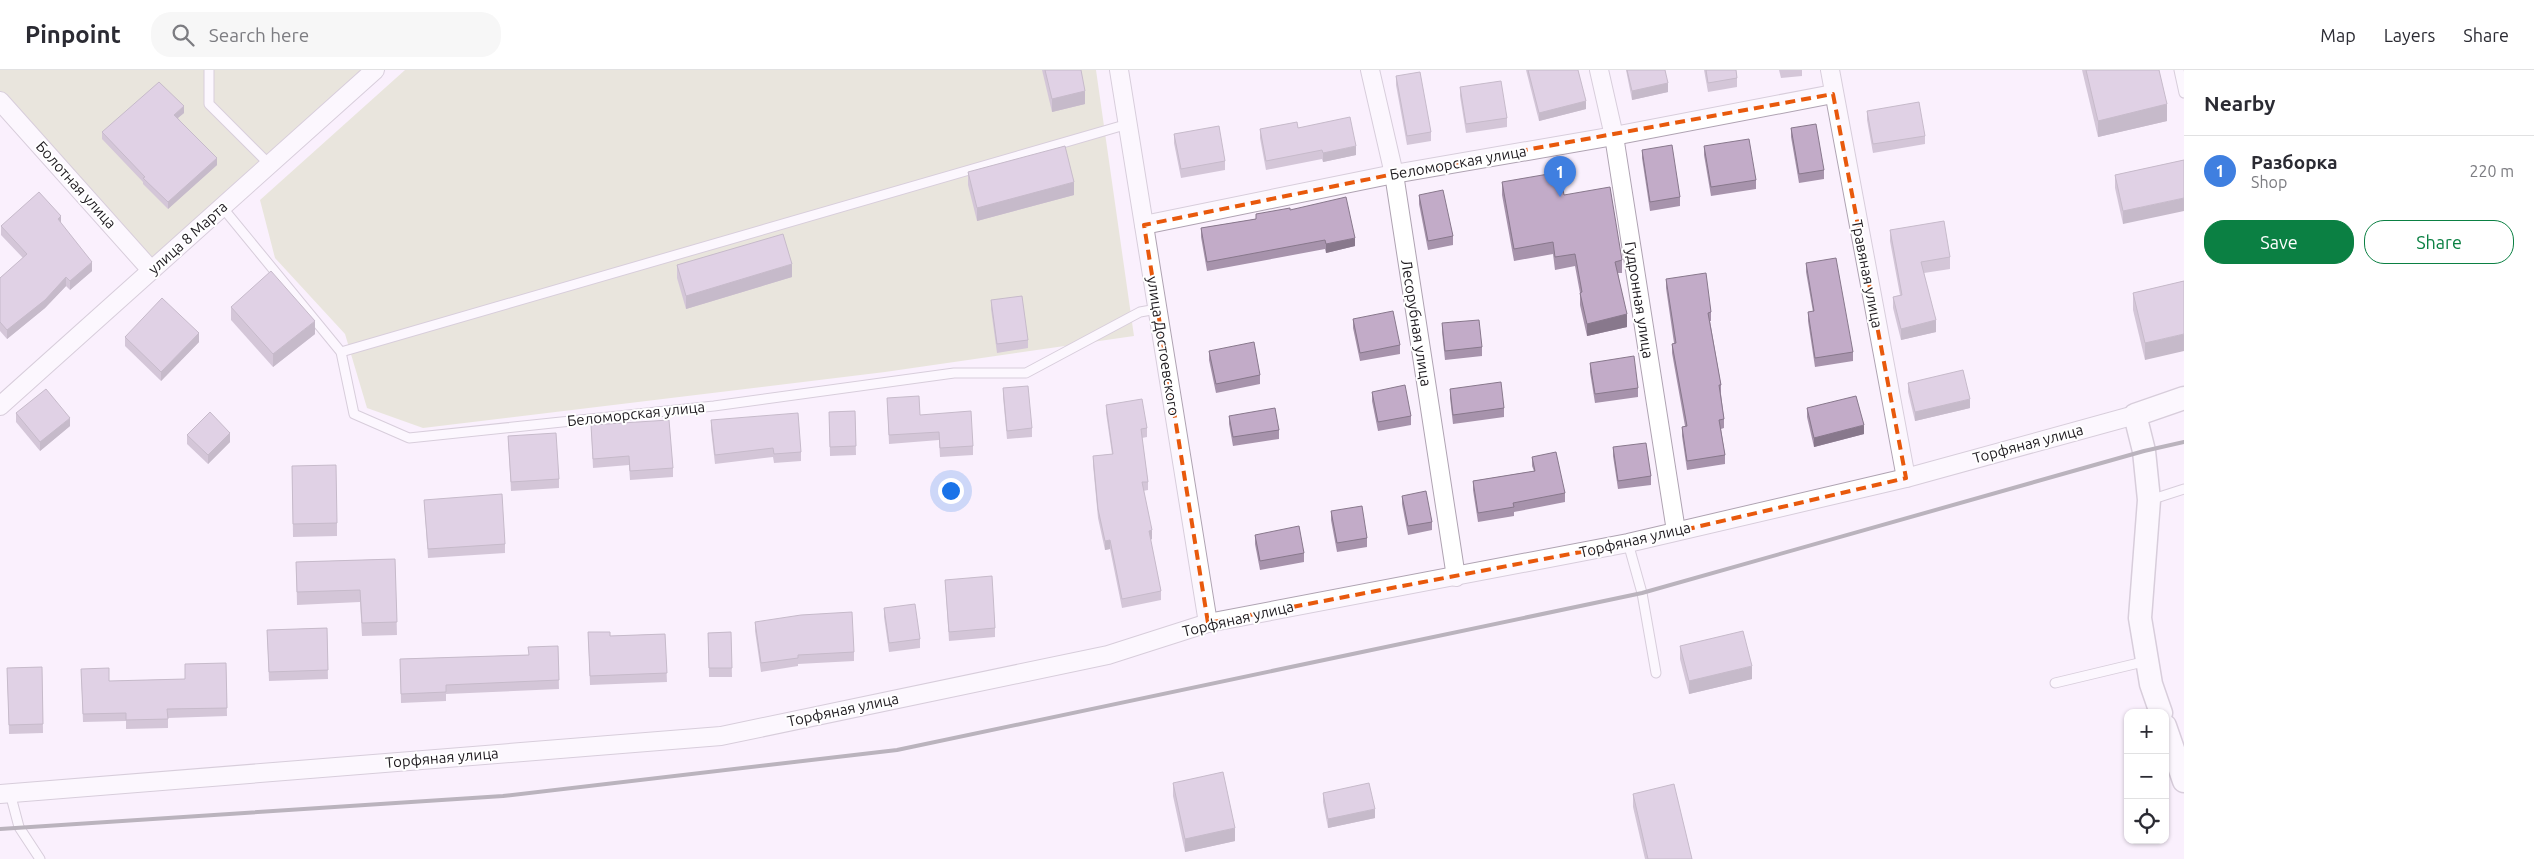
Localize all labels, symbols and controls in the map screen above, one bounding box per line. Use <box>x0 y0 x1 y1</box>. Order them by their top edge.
search box <box>151 12 501 57</box>
text: Pinpoint <box>25 21 121 48</box>
icon: search <box>169 21 197 49</box>
text: Search here <box>209 24 309 46</box>
text: Map <box>2320 25 2356 45</box>
text: Layers <box>2384 25 2435 45</box>
text: Share <box>2463 25 2509 45</box>
text: Nearby <box>2204 91 2275 115</box>
street label: Болотная улица <box>33 138 120 232</box>
street label: Беломорская улица <box>1388 142 1528 183</box>
text: Разборка <box>2251 151 2337 173</box>
pin: 1 <box>1544 156 1576 197</box>
text: 1 <box>2215 162 2225 180</box>
text: 220 m <box>2469 162 2514 180</box>
text: Shop <box>2251 173 2287 191</box>
street label: улица 8 Марта <box>145 198 231 277</box>
street label: Травяная улица <box>1849 218 1886 329</box>
button: Save <box>2204 220 2354 264</box>
button: Share <box>2364 220 2514 264</box>
street label: Гудронная улица <box>1622 240 1657 359</box>
street label: Лесорубная улица <box>1398 258 1435 388</box>
street label: улица Достоевского <box>1144 275 1183 417</box>
street label: Беломорская улица <box>566 398 706 429</box>
street label: Торфяная улица <box>1971 421 2085 466</box>
your location <box>938 478 964 504</box>
street label: Торфяная улица <box>1578 518 1692 561</box>
street label: Торфяная улица <box>1181 597 1295 640</box>
street label: Торфяная улица <box>786 689 900 730</box>
map controls <box>2124 709 2169 844</box>
button: + <box>2124 709 2169 754</box>
street label: Торфяная улица <box>385 744 499 771</box>
button: − <box>2124 754 2169 799</box>
button: locate <box>2124 799 2169 844</box>

